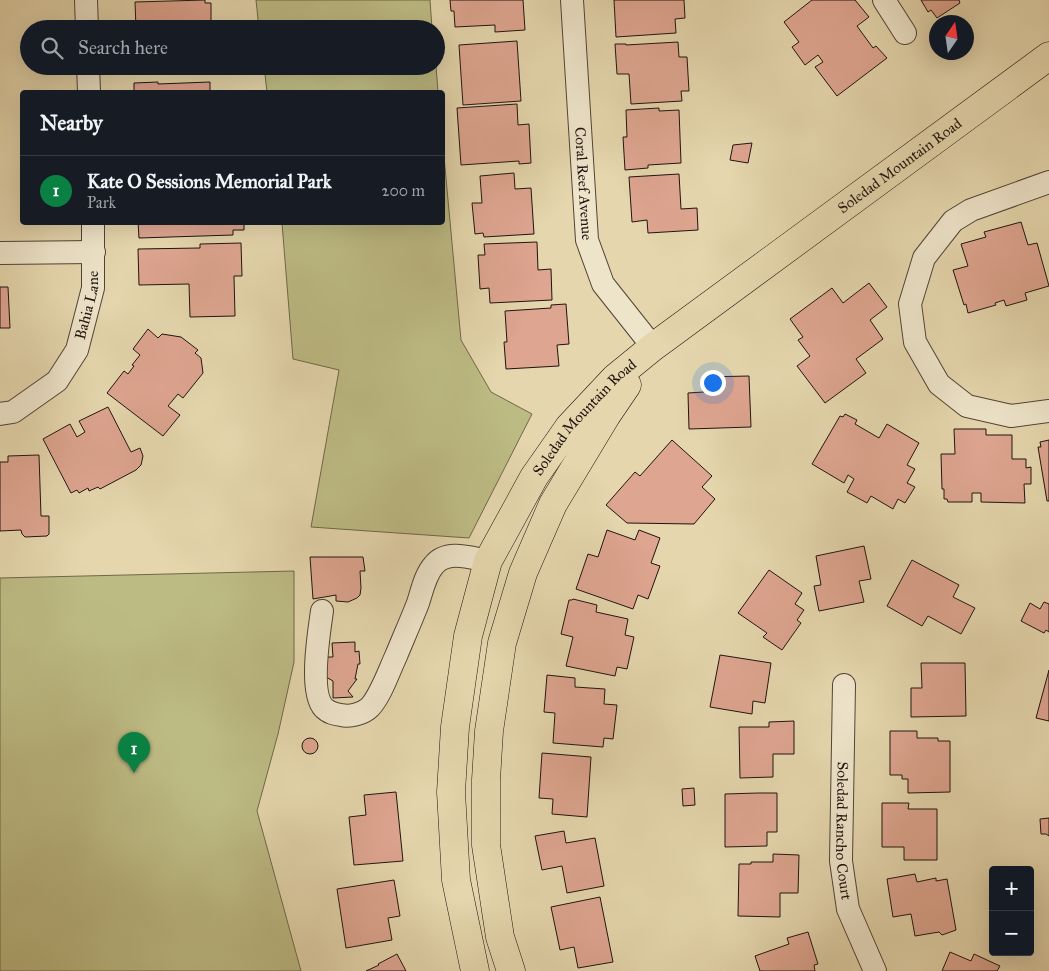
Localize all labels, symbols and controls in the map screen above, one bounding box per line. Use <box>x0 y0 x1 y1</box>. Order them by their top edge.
north arrow <box>929 15 974 60</box>
search box <box>20 20 445 75</box>
icon: search <box>38 34 66 62</box>
text: Search here <box>78 36 168 59</box>
text: Nearby <box>40 110 103 136</box>
street label: Soledad Mountain Road <box>834 114 966 217</box>
street label: Coral Reef Avenue <box>571 126 596 241</box>
text: Kate O Sessions Memorial Park <box>87 170 331 193</box>
text: 1 <box>53 181 59 200</box>
text: 200 m <box>382 181 425 200</box>
text: Park <box>87 193 116 212</box>
street label: Bahia Lane <box>71 271 103 342</box>
street label: Soledad Mountain Road <box>529 355 640 479</box>
your location <box>700 370 726 396</box>
pin: 1 <box>118 732 150 773</box>
street label: Soledad Rancho Court <box>832 762 856 902</box>
map controls <box>989 866 1034 956</box>
button: + <box>989 866 1034 911</box>
button: − <box>989 911 1034 956</box>

